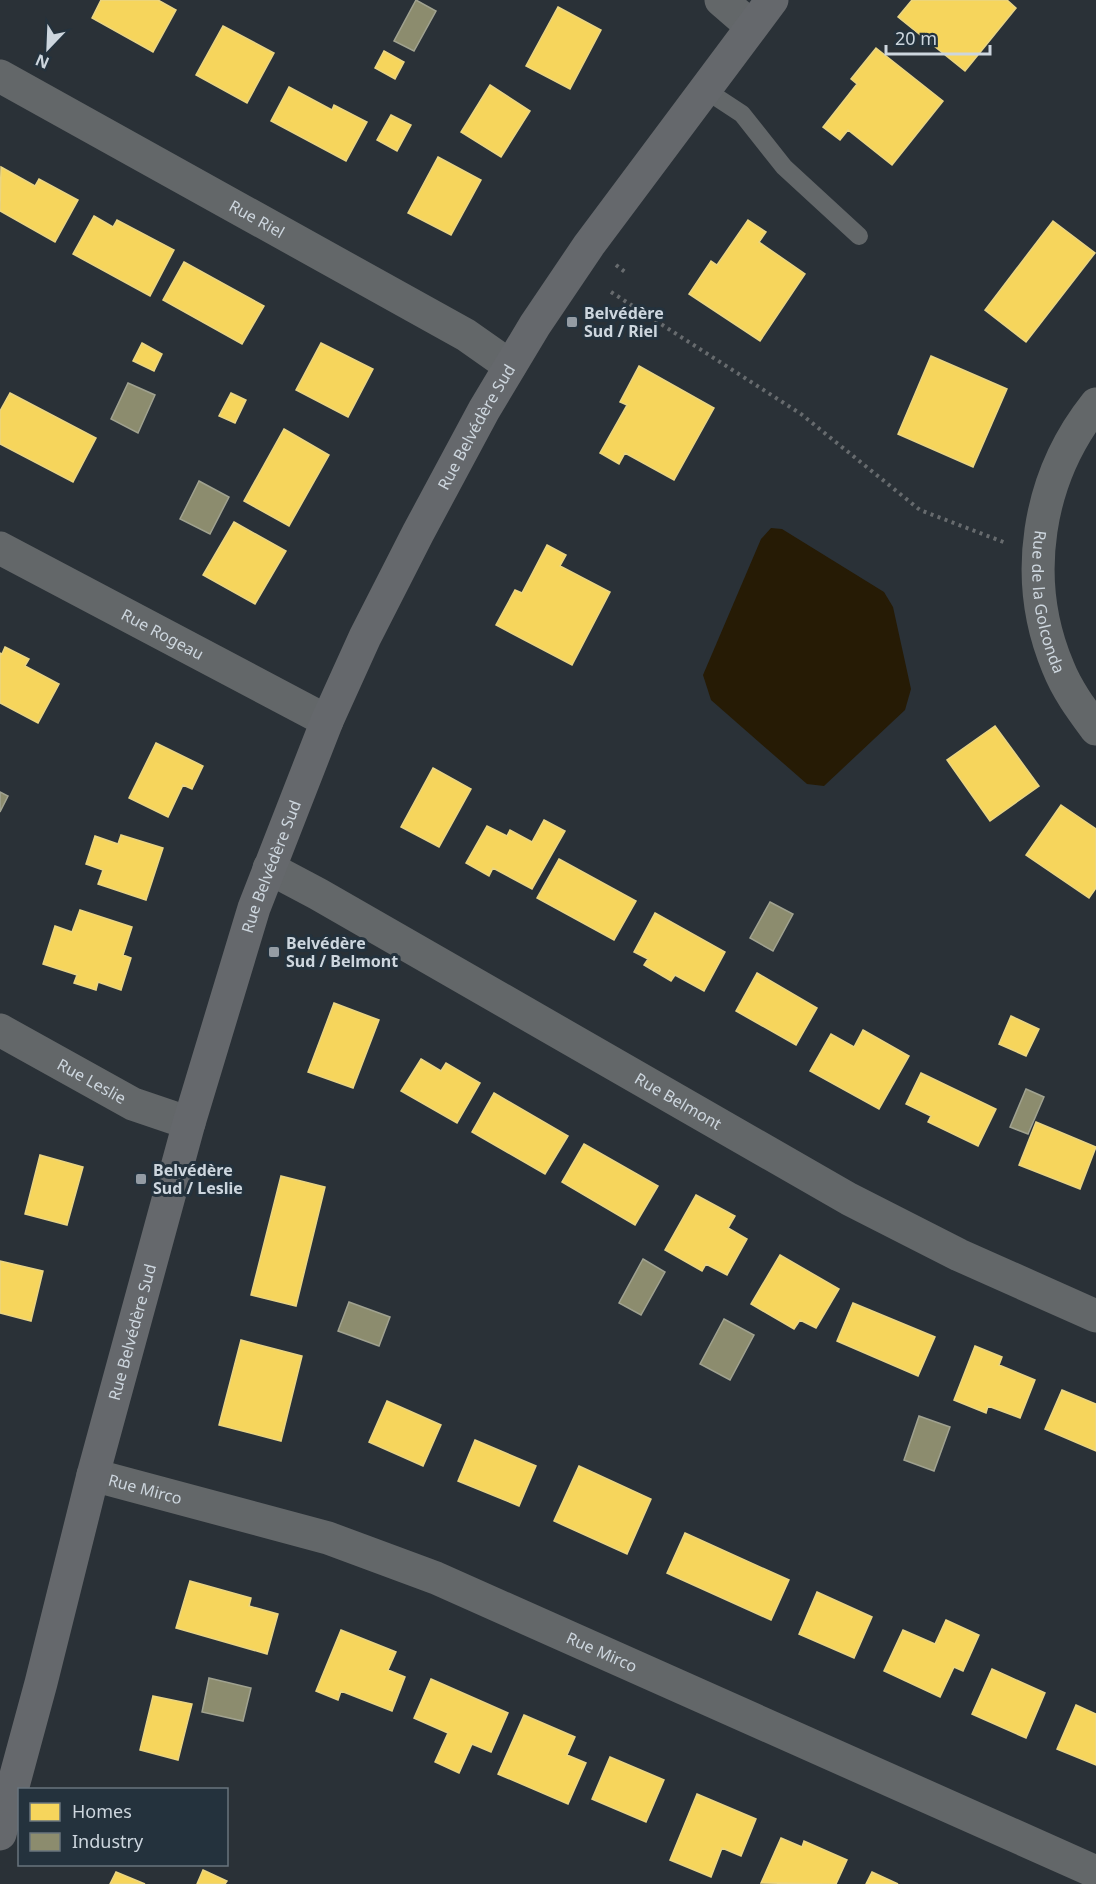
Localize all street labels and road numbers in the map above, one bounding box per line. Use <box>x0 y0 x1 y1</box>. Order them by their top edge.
street label: Rue Riel <box>225 195 289 243</box>
street label: Rue Belvédère Sud <box>432 360 520 494</box>
street label: Rue de la Golconda <box>1027 529 1070 676</box>
street label: Rue Rogeau <box>118 603 208 665</box>
street label: Rue Belvédère Sud <box>236 797 306 936</box>
street label: Rue Leslie <box>53 1053 130 1109</box>
street label: Rue Belmont <box>631 1067 726 1135</box>
street label: Rue Belvédère Sud <box>103 1261 161 1403</box>
street label: Rue Mirco <box>106 1469 184 1509</box>
street label: Rue Mirco <box>563 1626 641 1677</box>

